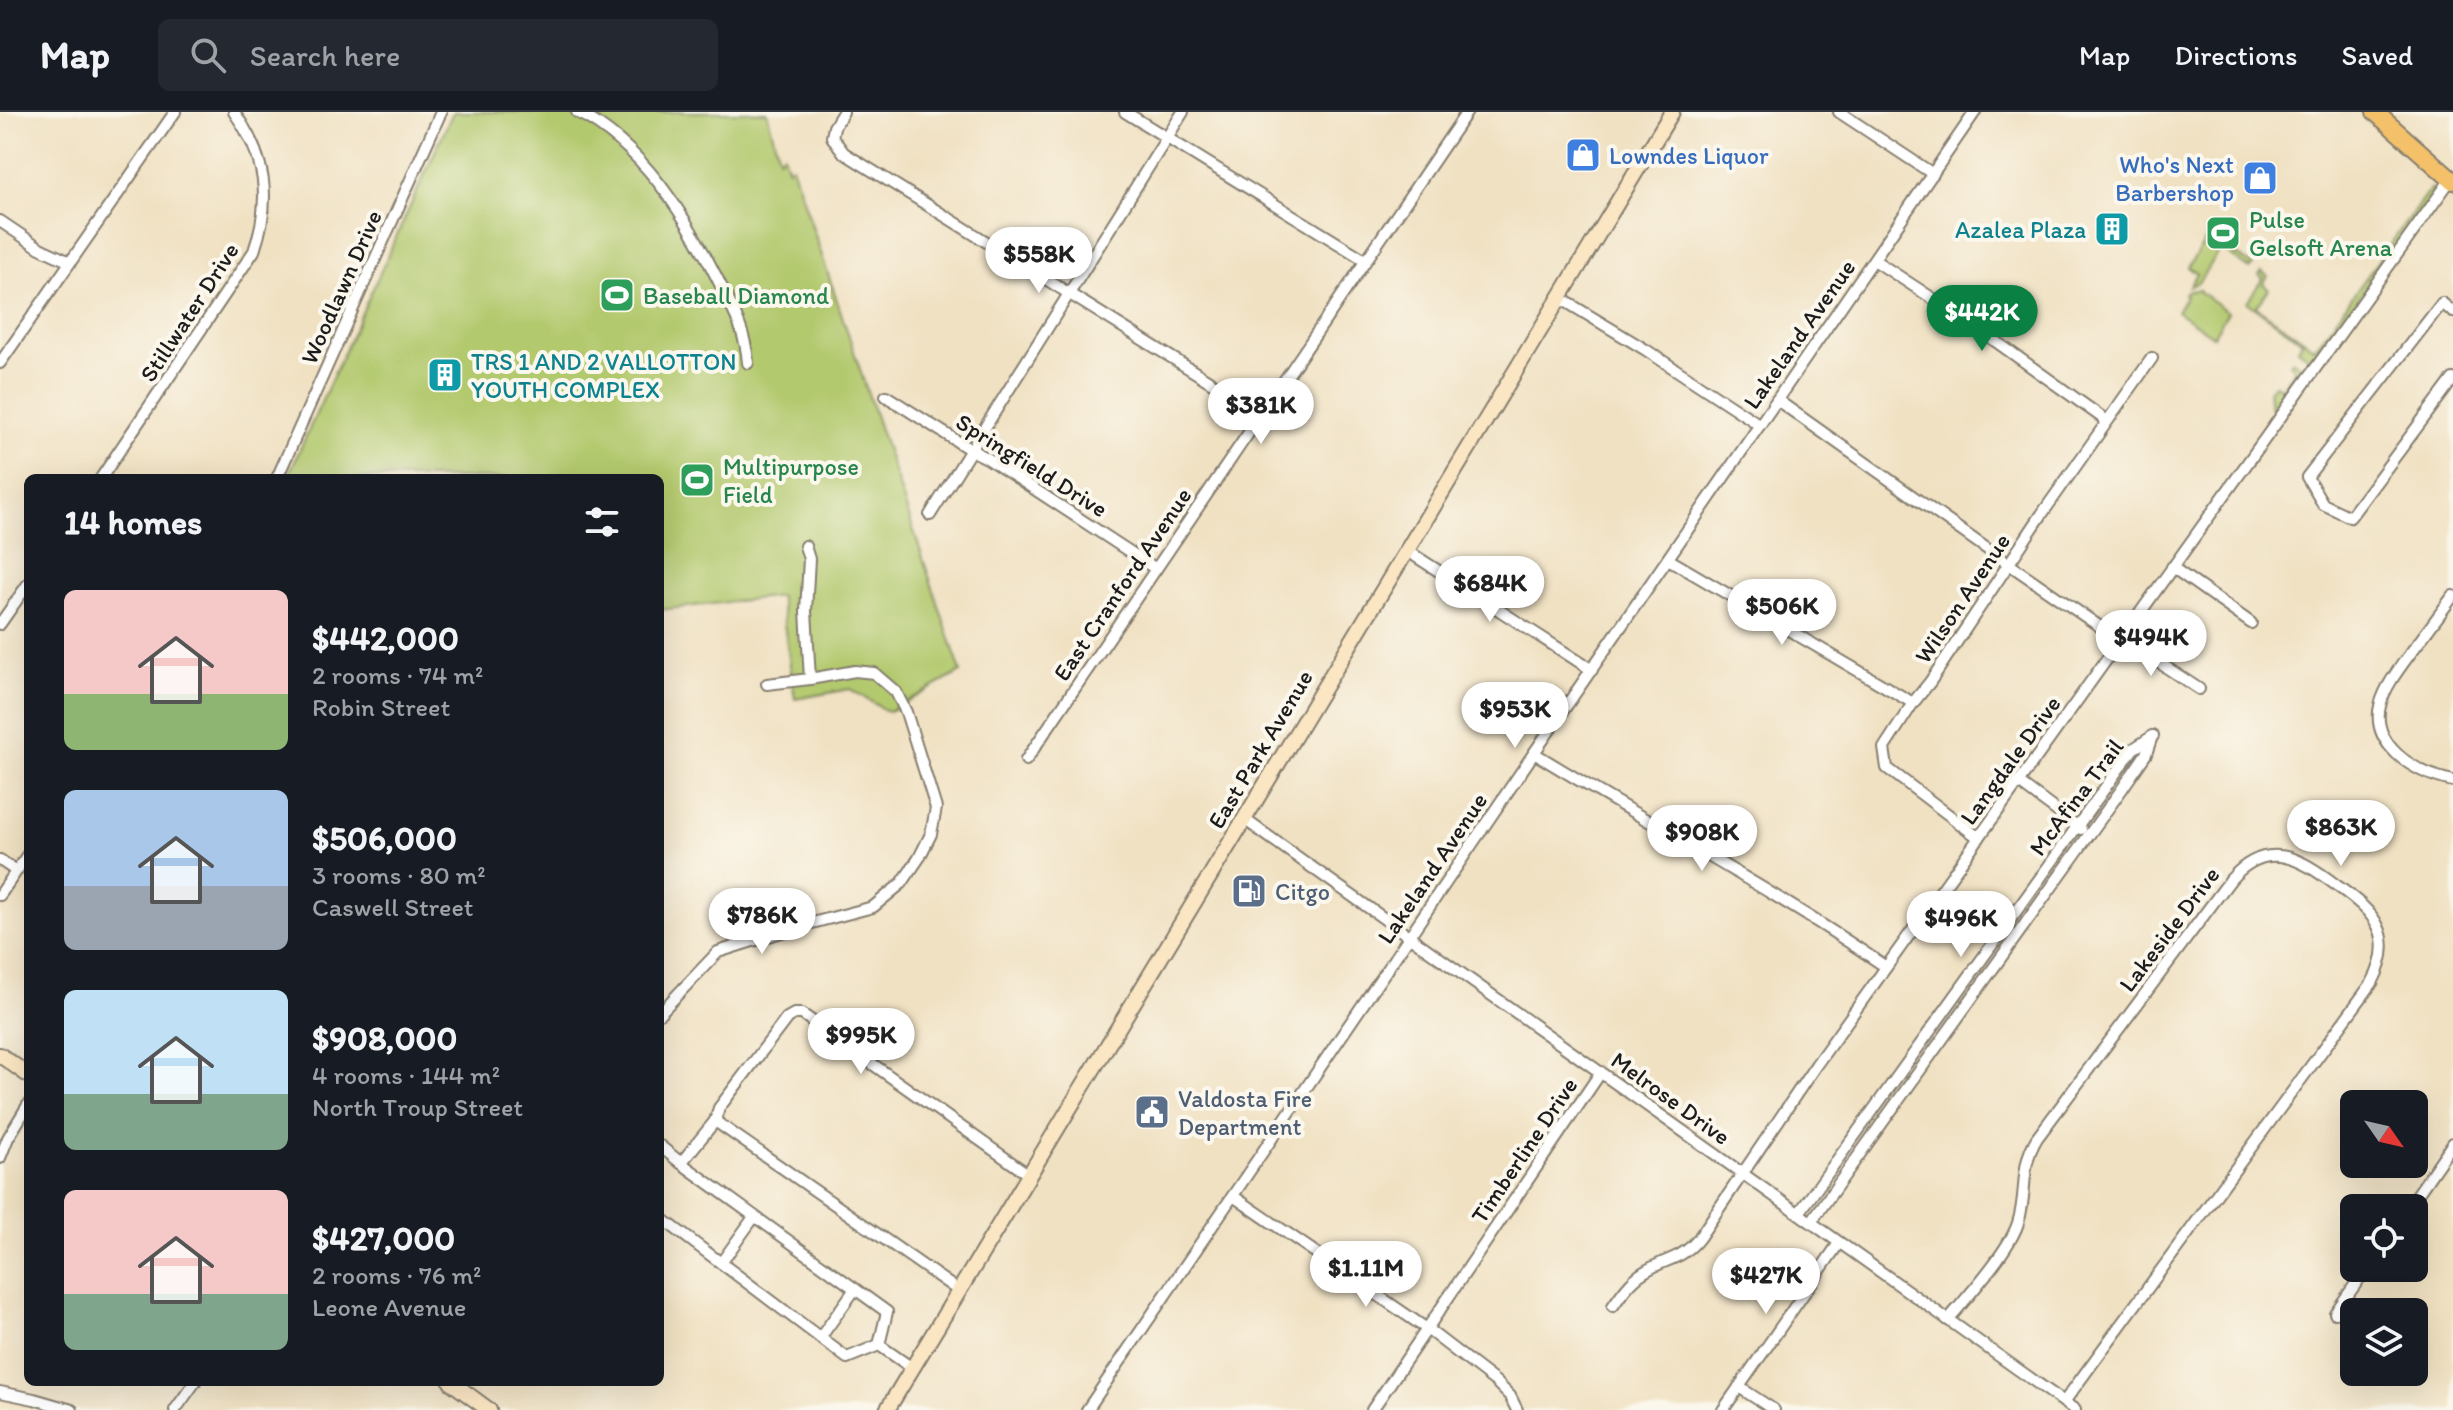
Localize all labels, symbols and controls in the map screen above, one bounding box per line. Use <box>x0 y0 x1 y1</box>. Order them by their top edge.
search box <box>158 19 718 91</box>
text: Map <box>40 32 110 78</box>
icon: search <box>186 33 230 77</box>
text: Search here <box>250 37 400 74</box>
text: Map <box>2079 38 2130 72</box>
text: Directions <box>2174 38 2298 72</box>
text: Saved <box>2342 38 2413 72</box>
shop icon: Lowndes Liquor <box>1564 136 1602 174</box>
place label: Lowndes Liquor <box>1609 141 1769 170</box>
place label: Who's Next Barbershop <box>2115 150 2234 207</box>
shop icon: Who's Next Barbershop <box>2241 159 2279 197</box>
street label: Woodlawn Drive <box>294 205 388 369</box>
place label: Pulse Gelsoft Arena <box>2249 205 2393 262</box>
building icon: Azalea Plaza <box>2093 210 2131 248</box>
sports icon: Pulse Gelsoft Arena <box>2204 214 2242 252</box>
place label: Azalea Plaza <box>1955 215 2086 244</box>
pin: $558K <box>983 227 1095 295</box>
street label: Stillwater Drive <box>133 237 245 387</box>
text: $558K <box>1003 237 1075 269</box>
street label: Lakeland Avenue <box>1737 254 1861 414</box>
sports icon: Baseball Diamond <box>598 276 636 314</box>
place label: Baseball Diamond <box>643 281 829 310</box>
pin: $442K <box>1926 285 2038 353</box>
text: $442K <box>1945 295 2019 327</box>
place label: TRS 1 AND 2 VALLOTTON YOUTH COMPLEX <box>471 347 736 404</box>
building icon: TRS 1 AND 2 VALLOTTON YOUTH COMPLEX <box>426 356 464 394</box>
pin: $381K <box>1205 378 1317 446</box>
text: $381K <box>1226 388 1296 420</box>
street label: Springfield Drive <box>951 407 1113 523</box>
place label: Multipurpose Field <box>723 452 859 509</box>
sports icon: Multipurpose Field <box>678 461 716 499</box>
street label: East Cranford Avenue <box>1047 482 1197 686</box>
icon: filters <box>580 500 624 544</box>
text: 14 homes <box>64 502 202 543</box>
street label: Wilson Avenue <box>1908 528 2016 668</box>
pin: $684K <box>1434 556 1546 624</box>
text: $684K <box>1453 566 1527 598</box>
pin: $506K <box>1726 579 1838 647</box>
text: $506K <box>1745 589 1819 621</box>
pin: $494K <box>2095 610 2207 678</box>
text: $442,000 <box>312 618 459 659</box>
text: $494K <box>2114 620 2188 652</box>
icon: home <box>128 622 224 718</box>
text: 2 rooms · 74 m² <box>312 659 483 691</box>
street label: East Park Avenue <box>1201 664 1319 834</box>
pin: $953K <box>1459 682 1571 750</box>
street label: Langdale Drive <box>1953 690 2067 830</box>
text: Robin Street <box>312 691 450 723</box>
text: $953K <box>1479 692 1551 724</box>
street label: McAfina Trail <box>2023 733 2130 861</box>
street label: Lakeland Avenue <box>1371 787 1493 949</box>
pin: $863K <box>2285 800 2397 868</box>
pin: $908K <box>1646 805 1758 873</box>
text: $863K <box>2305 810 2377 842</box>
text: $908K <box>1665 815 1739 847</box>
text: $506,000 <box>312 818 457 859</box>
icon: home <box>128 822 224 918</box>
text: 3 rooms · 80 m² <box>312 859 486 891</box>
street label: Lakeside Drive <box>2112 861 2226 997</box>
fuel station icon: Citgo <box>1230 872 1268 910</box>
place label: Citgo <box>1275 877 1330 906</box>
pin: $786K <box>706 888 818 956</box>
text: Caswell Street <box>312 891 474 923</box>
pin: $496K <box>1905 891 2017 959</box>
text: $786K <box>727 898 797 930</box>
text: $496K <box>1925 901 1997 933</box>
pin: $995K <box>805 1008 917 1076</box>
text: $908,000 <box>312 1018 458 1059</box>
text: $995K <box>826 1018 896 1050</box>
icon: home <box>128 1022 224 1118</box>
street label: Melrose Drive <box>1606 1045 1736 1151</box>
text: 4 rooms · 144 m² <box>312 1059 500 1091</box>
street label: Timberline Drive <box>1464 1071 1584 1229</box>
place label: Valdosta Fire Department <box>1178 1084 1312 1141</box>
north arrow <box>2340 1090 2428 1178</box>
map controls <box>2340 1090 2428 1386</box>
text: North Troup Street <box>312 1091 523 1123</box>
public building icon: Valdosta Fire Department <box>1133 1093 1171 1131</box>
button: locate <box>2340 1194 2428 1282</box>
text: $427,000 <box>312 1218 455 1259</box>
icon: home <box>128 1222 224 1318</box>
pin: $1.11M <box>1301 1241 1431 1309</box>
pin: $427K <box>1710 1248 1822 1316</box>
text: $1.11M <box>1328 1251 1404 1283</box>
text: $427K <box>1730 1258 1802 1290</box>
text: 2 rooms · 76 m² <box>312 1259 481 1291</box>
text: Leone Avenue <box>312 1291 466 1323</box>
button: layers <box>2340 1298 2428 1386</box>

